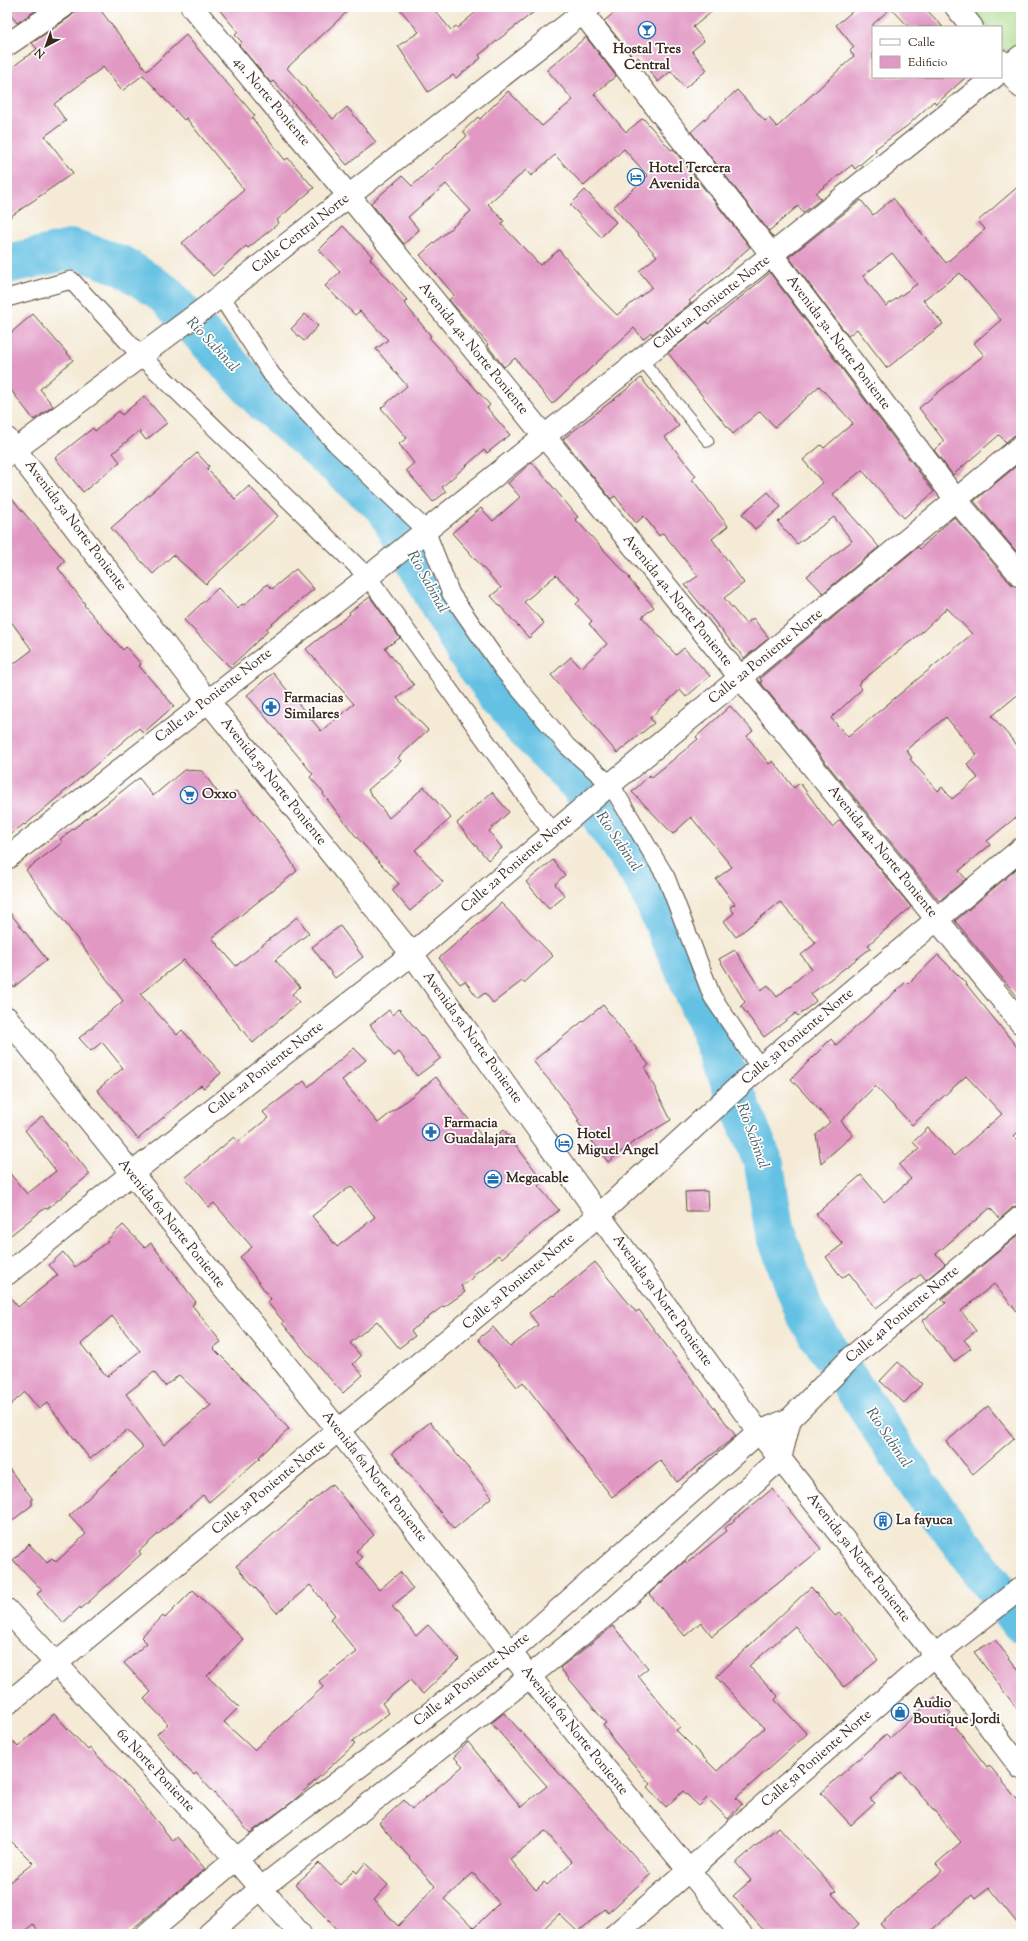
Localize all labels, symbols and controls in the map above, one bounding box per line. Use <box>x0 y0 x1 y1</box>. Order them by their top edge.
bar icon: Hostal Tres Central <box>637 20 657 40</box>
north arrow <box>26 26 66 66</box>
legend <box>872 26 1002 78</box>
text: Calle <box>908 34 936 52</box>
place label: Hostal Tres Central <box>613 40 682 76</box>
text: N <box>31 44 49 62</box>
street label: 4a. Norte Poniente <box>228 53 314 151</box>
text: Edificio <box>908 54 948 72</box>
place label: Hotel Tercera Avenida <box>649 159 731 195</box>
hotel icon: Hotel Tercera Avenida <box>626 167 646 187</box>
street label: Calle Central Norte <box>248 190 354 278</box>
street label: Calle 1a. Poniente Norte <box>649 251 775 355</box>
street label: Avenida 3a. Norte Poniente <box>781 272 895 414</box>
street label: Avenida 4a. Norte Poniente <box>413 279 533 419</box>
water label: Río Sabinal <box>181 313 243 377</box>
street label: Avenida 5a Norte Poniente <box>19 456 131 596</box>
street label: Avenida 4a. Norte Poniente <box>617 531 737 671</box>
water label: Río Sabinal <box>401 547 453 617</box>
street label: Calle 2a Poniente Norte <box>705 605 827 709</box>
street label: Calle 1a. Poniente Norte <box>151 644 277 748</box>
place label: Farmacias Similares <box>284 689 344 725</box>
pharmacy icon: Farmacias Similares <box>261 697 281 717</box>
street label: Avenida 5a Norte Poniente <box>215 714 331 850</box>
street label: Avenida 4a. Norte Poniente <box>822 782 942 922</box>
supermarket icon: Oxxo <box>179 785 199 805</box>
place label: Oxxo <box>202 785 237 805</box>
water label: Río Sabinal <box>590 808 646 876</box>
street label: Calle 2a Poniente Norte <box>457 810 577 918</box>
street label: Avenida 5a Norte Poniente <box>417 968 527 1108</box>
street label: Calle 3a Poniente Norte <box>738 984 858 1090</box>
street label: Calle 2a Poniente Norte <box>204 1017 328 1121</box>
water label: Río Sabinal <box>730 1100 774 1172</box>
place label: Farmacia Guadalajara <box>444 1114 517 1150</box>
pharmacy icon: Farmacia Guadalajara <box>421 1122 441 1142</box>
place label: Hotel Miguel Angel <box>577 1125 659 1161</box>
hotel icon: Hotel Miguel Angel <box>554 1133 574 1153</box>
street label: Avenida 6a Norte Poniente <box>112 1155 230 1293</box>
office icon: Megacable <box>483 1169 503 1189</box>
place label: Megacable <box>506 1169 569 1189</box>
street label: Calle 3a Poniente Norte <box>459 1229 579 1335</box>
street label: Avenida 5a Norte Poniente <box>607 1231 717 1371</box>
street label: Calle 4a Poniente Norte <box>842 1262 964 1368</box>
water label: Río Sabinal <box>860 1404 916 1472</box>
street label: Avenida 6a Norte Poniente <box>316 1407 432 1547</box>
street label: Calle 3a Poniente Norte <box>208 1436 330 1540</box>
street label: Avenida 5a Norte Poniente <box>801 1489 915 1627</box>
building icon: La fayuca <box>873 1511 893 1531</box>
place label: La fayuca <box>896 1511 953 1531</box>
street label: Calle 4a Poniente Norte <box>410 1628 534 1732</box>
street label: Avenida 6a Norte Poniente <box>515 1662 633 1800</box>
place label: Audio Boutique Jordi <box>913 1694 1000 1730</box>
shop icon: Audio Boutique Jordi <box>890 1702 910 1722</box>
street label: Calle 5a Poniente Norte <box>758 1705 876 1813</box>
street label: 6a Norte Poniente <box>111 1725 199 1817</box>

